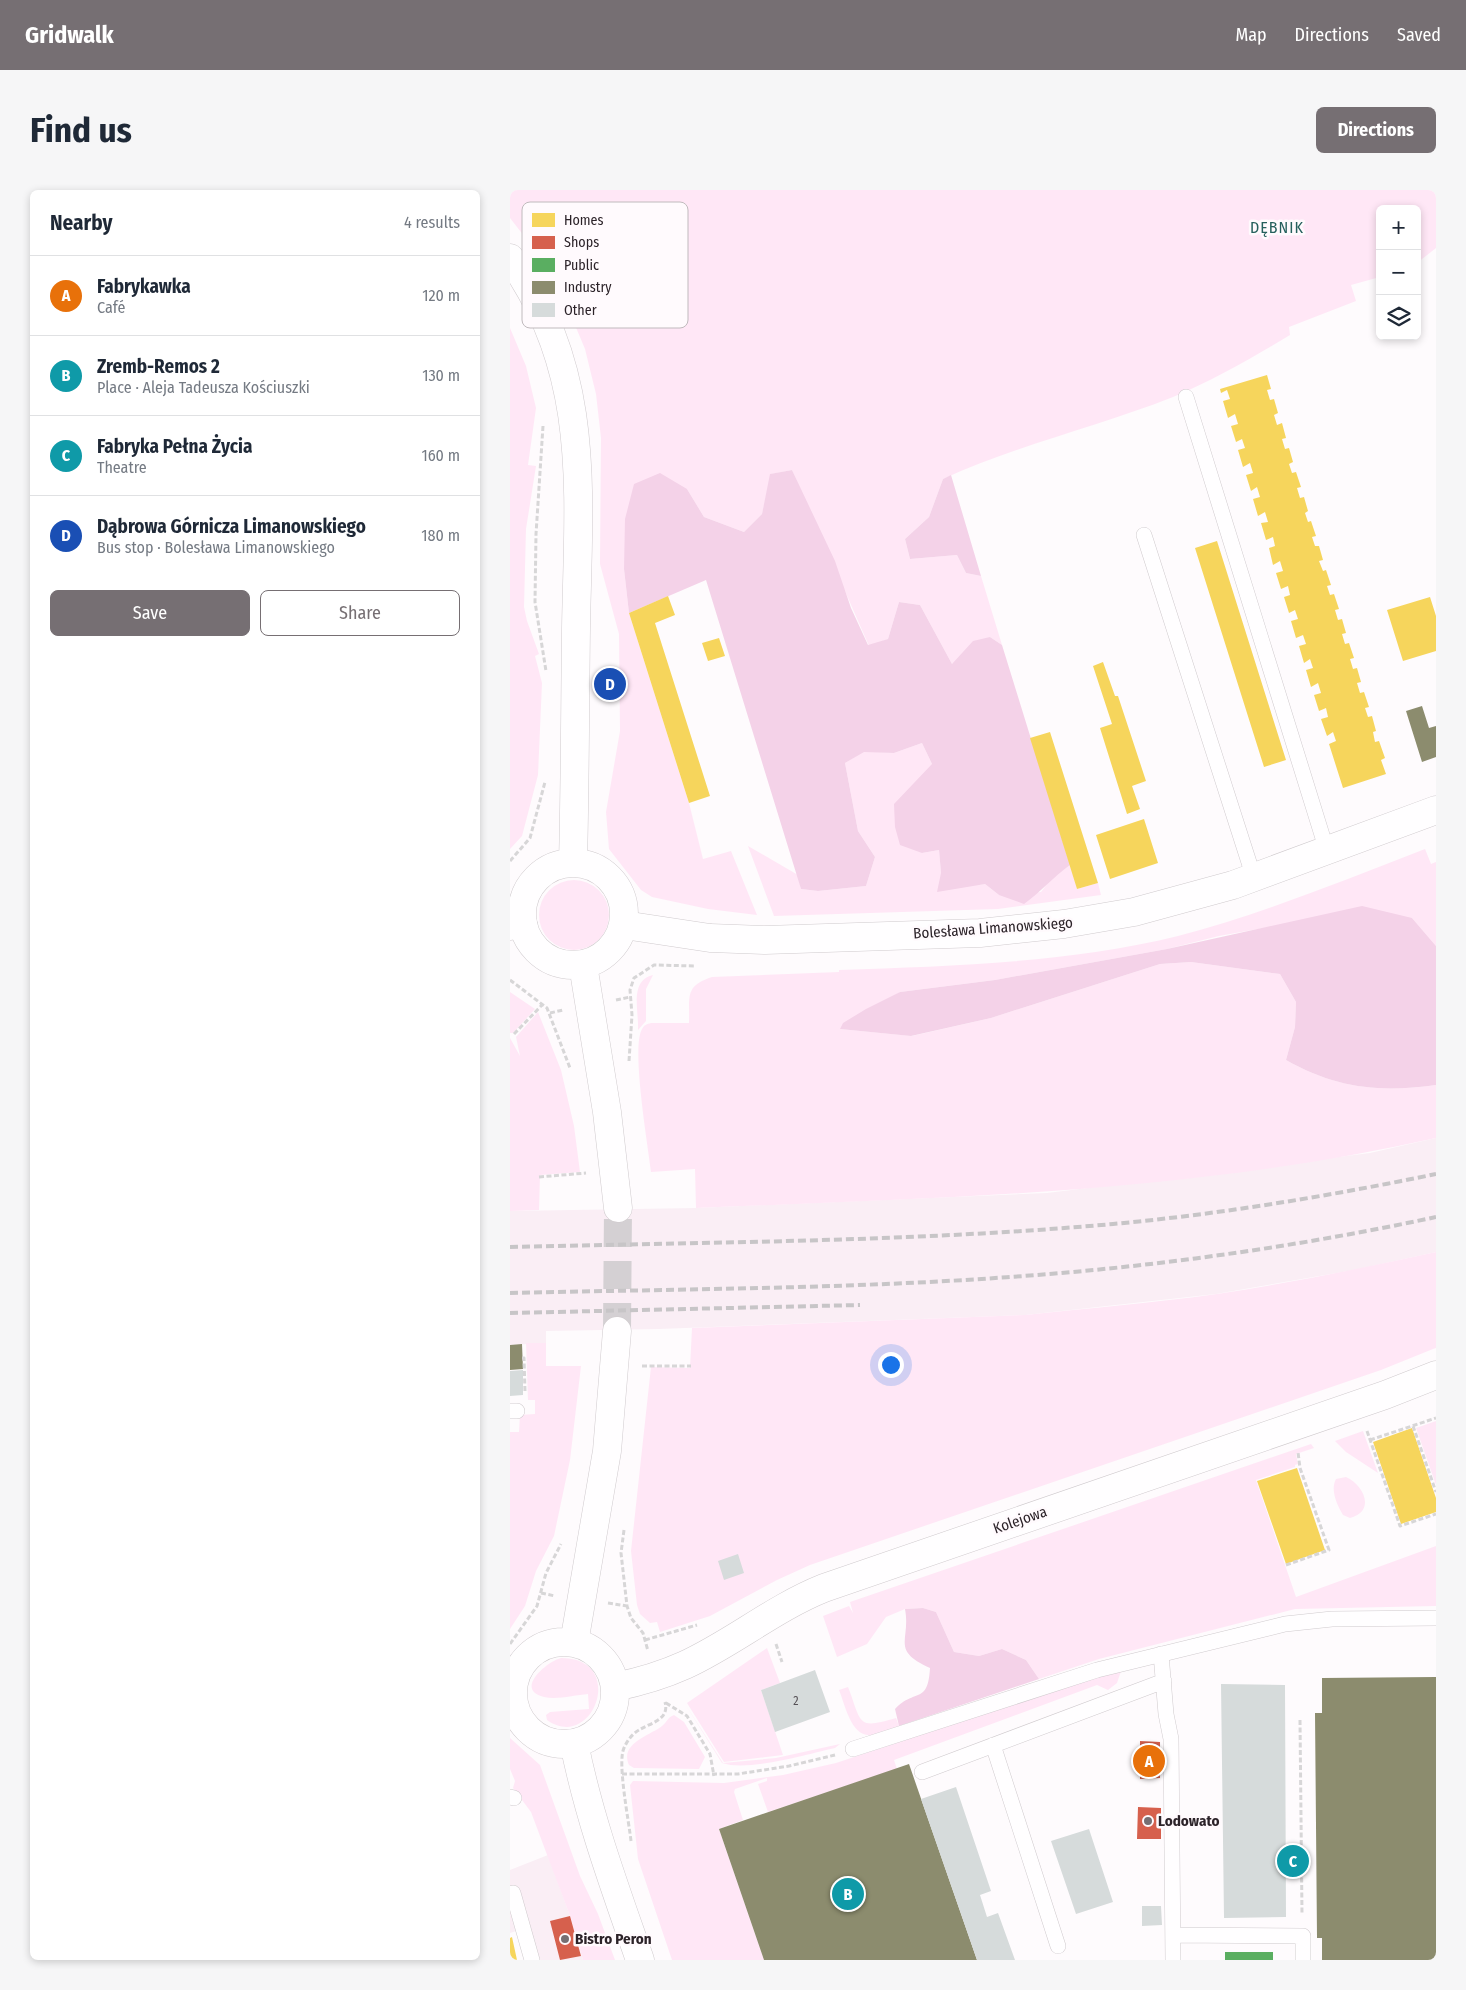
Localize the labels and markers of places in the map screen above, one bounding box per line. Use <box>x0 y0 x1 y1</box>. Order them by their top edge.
pin: D <box>594 665 626 703</box>
pin: A <box>1133 1742 1165 1780</box>
place label: Lodowato <box>1158 1812 1219 1830</box>
marker: Lodowato <box>1142 1815 1154 1827</box>
pin: C <box>1277 1842 1309 1880</box>
pin: B <box>832 1875 864 1913</box>
place label: Bistro Peron <box>575 1930 652 1948</box>
marker: Bistro Peron <box>559 1933 571 1945</box>

